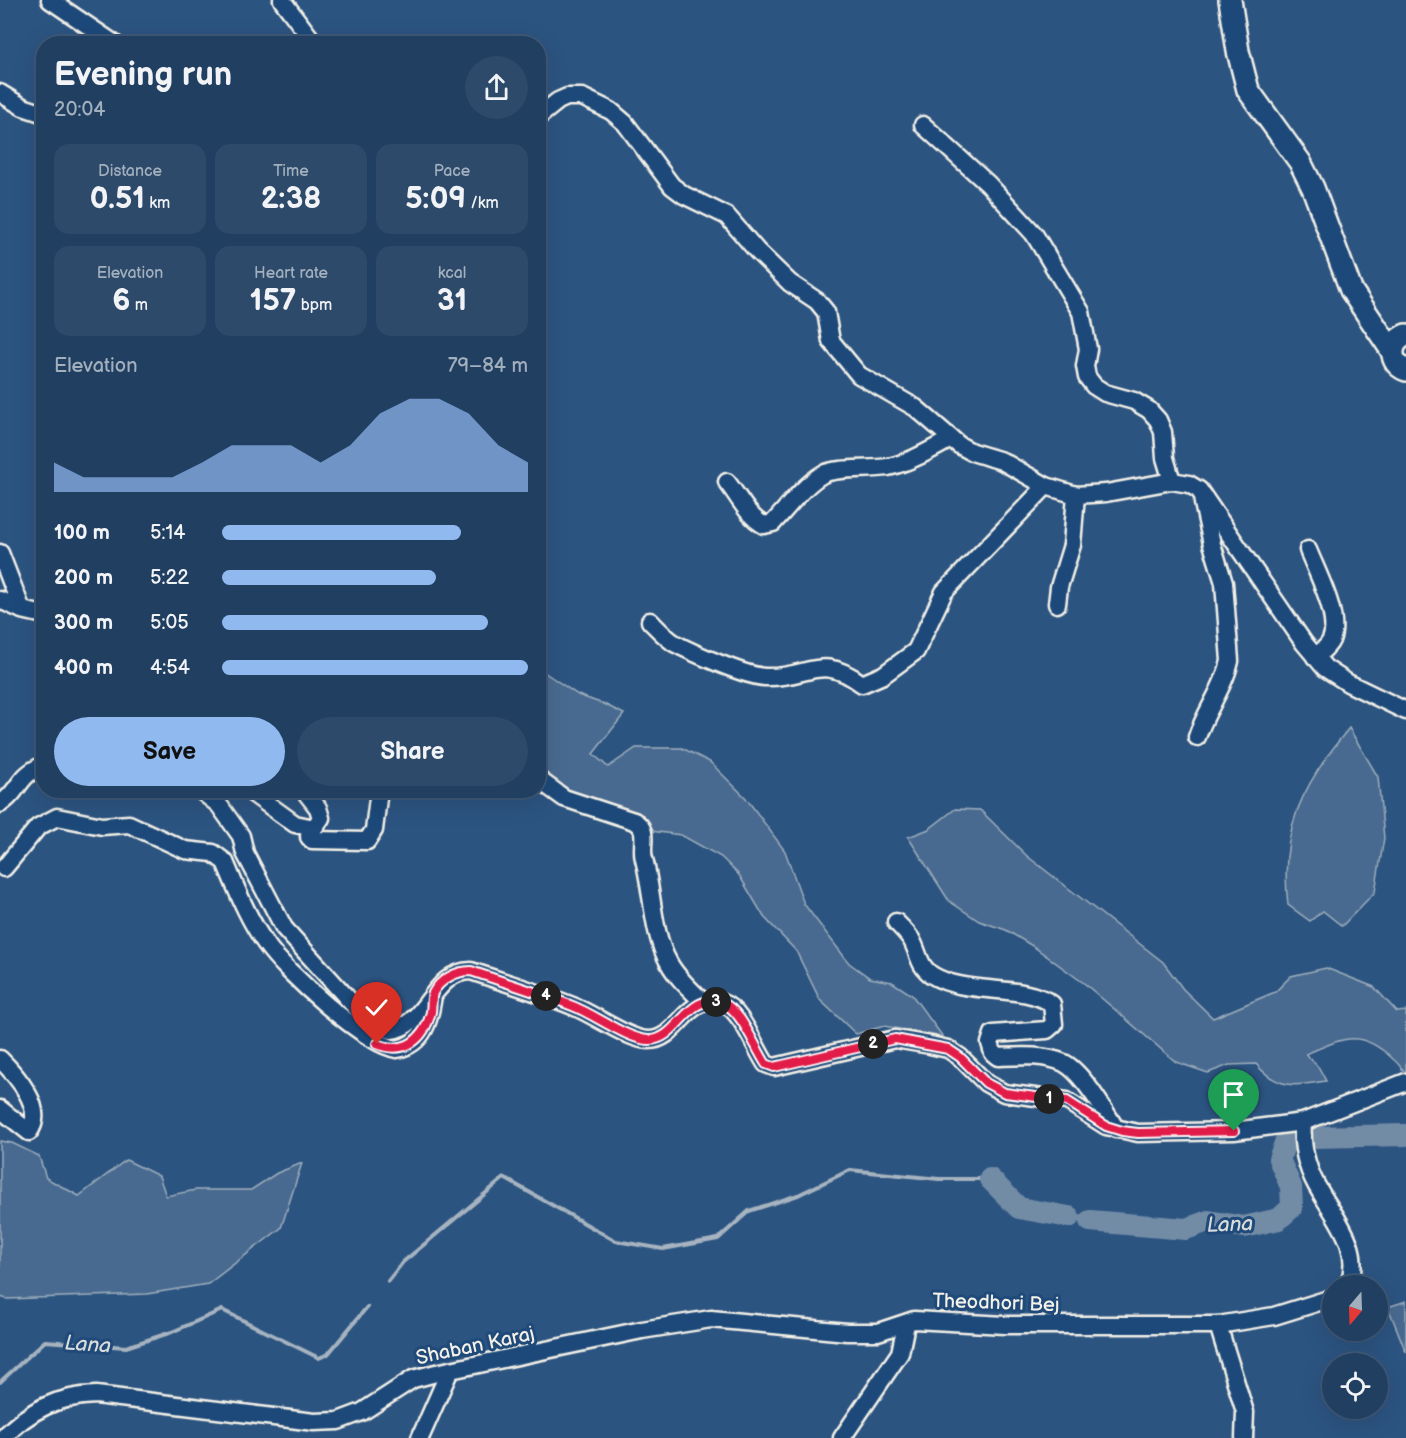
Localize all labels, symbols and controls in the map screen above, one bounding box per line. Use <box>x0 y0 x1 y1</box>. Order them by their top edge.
text: Evening run <box>54 55 232 95</box>
button: share <box>465 56 528 119</box>
text: 20:04 <box>54 98 106 122</box>
text: Distance <box>98 162 162 181</box>
text: Time <box>273 162 309 181</box>
text: Pace <box>434 162 470 181</box>
text: 0.51 <box>90 181 145 217</box>
text: 2:38 <box>261 181 321 217</box>
text: 5:09 <box>405 181 466 217</box>
text: km <box>145 194 170 213</box>
text: /km <box>466 194 499 213</box>
text: Elevation <box>97 264 163 283</box>
text: Heart rate <box>254 264 328 283</box>
text: kcal <box>438 264 466 283</box>
text: 6 <box>112 283 130 319</box>
text: 157 <box>250 283 296 319</box>
text: 31 <box>437 283 467 319</box>
text: m <box>130 296 148 315</box>
text: bpm <box>296 296 332 315</box>
text: Elevation <box>54 354 137 378</box>
text: 79–84 m <box>448 354 528 378</box>
text: 100 m <box>54 521 110 545</box>
text: 5:14 <box>150 521 185 545</box>
text: 200 m <box>54 566 113 590</box>
text: 5:22 <box>150 566 189 590</box>
text: 300 m <box>54 611 113 635</box>
text: 5:05 <box>150 611 189 635</box>
text: 400 m <box>54 656 113 680</box>
text: 4:54 <box>150 656 190 680</box>
button: Save <box>54 717 285 786</box>
button: Share <box>297 717 528 786</box>
pin: 4 <box>531 981 561 1011</box>
pin <box>351 982 402 1044</box>
text: 4 <box>541 986 551 1005</box>
pin: 3 <box>701 987 731 1017</box>
icon: check <box>360 991 393 1024</box>
text: 3 <box>711 992 721 1011</box>
pin: 2 <box>858 1029 888 1059</box>
text: 2 <box>868 1034 878 1053</box>
pin <box>1208 1069 1259 1131</box>
icon: arrive <box>1217 1078 1250 1111</box>
pin: 1 <box>1034 1084 1064 1114</box>
text: 1 <box>1046 1089 1052 1108</box>
water label: Lana <box>1206 1211 1254 1238</box>
north arrow <box>1322 1275 1388 1341</box>
map controls <box>1322 1275 1388 1419</box>
street label: Theodhori Bej <box>932 1289 1060 1317</box>
street label: Shaban Karaj <box>414 1322 537 1370</box>
water label: Lana <box>64 1330 112 1359</box>
button: locate <box>1322 1353 1388 1419</box>

